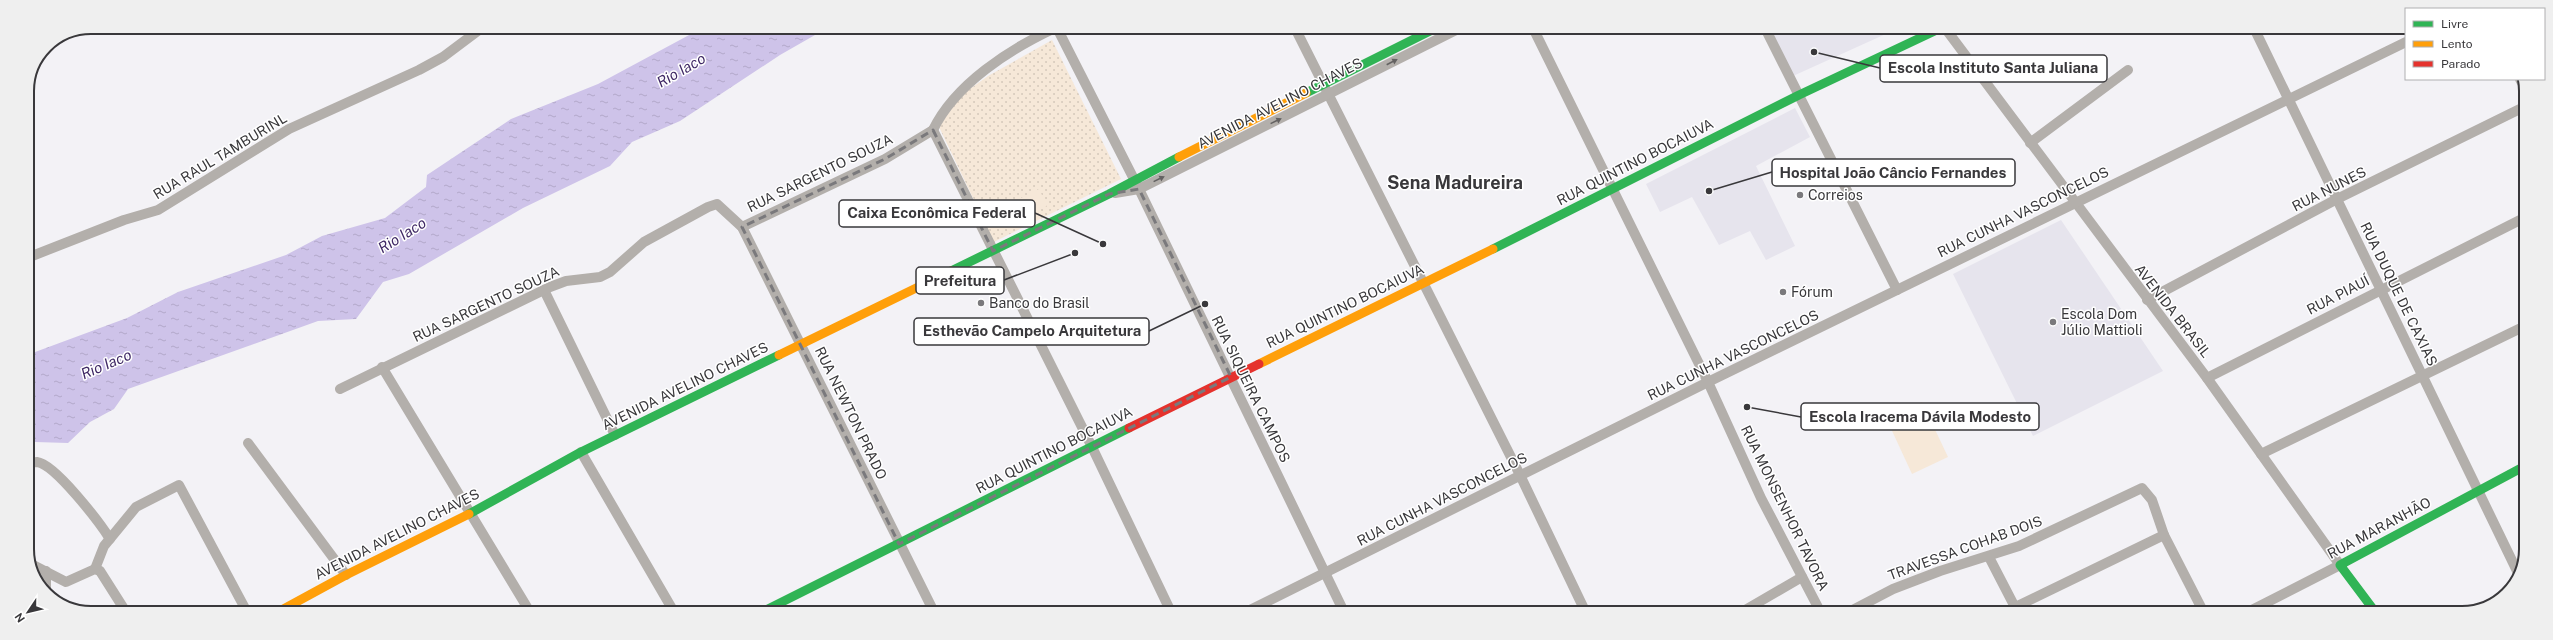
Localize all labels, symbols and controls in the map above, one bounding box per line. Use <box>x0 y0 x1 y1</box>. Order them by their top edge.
legend <box>2405 8 2545 80</box>
text: Livre <box>2441 17 2469 31</box>
text: Lento <box>2441 37 2473 51</box>
water label: Rio Iaco <box>654 49 708 91</box>
street label: AVENIDA AVELINO CHAVES <box>1195 54 1365 152</box>
callout: Escola Instituto Santa Juliana <box>1880 55 2107 82</box>
text: Parado <box>2441 57 2480 71</box>
one-way arrow <box>1386 59 1398 66</box>
text: Escola Instituto Santa Juliana <box>1888 59 2098 76</box>
street label: RUA RAUL TAMBURINL <box>150 110 290 202</box>
street label: RUA QUINTINO BOCAIUVA <box>1554 115 1716 208</box>
one-way arrow <box>1270 118 1282 124</box>
street label: RUA SARGENTO SOUZA <box>745 131 895 215</box>
callout: Hospital João Câncio Fernandes <box>1772 159 2015 186</box>
street label: RUA CUNHA VASCONCELOS <box>1935 163 2111 261</box>
text: Hospital João Câncio Fernandes <box>1780 164 2006 181</box>
street label: RUA NUNES <box>2289 164 2369 214</box>
district label: Sena Madureira <box>1387 172 1523 193</box>
one-way arrow <box>1154 176 1165 182</box>
place label: Correios <box>1808 187 1863 203</box>
marker: Correios <box>1795 190 1805 200</box>
callout: Caixa Econômica Federal <box>839 200 1035 227</box>
text: Caixa Econômica Federal <box>847 204 1027 221</box>
water label: Rio Iaco <box>375 214 429 256</box>
street label: RUA DUQUE DE CAXIAS <box>2357 220 2441 368</box>
street label: RUA QUINTINO BOCAIUVA <box>1264 261 1426 351</box>
street label: AVENIDA BRASIL <box>2132 261 2214 361</box>
street label: RUA SARGENTO SOUZA <box>410 263 562 345</box>
callout: Prefeitura <box>916 267 1004 294</box>
street label: RUA PIAUÍ <box>2304 271 2373 318</box>
text: Prefeitura <box>924 272 996 289</box>
place label: Fórum <box>1791 284 1833 300</box>
marker: Fórum <box>1778 287 1788 297</box>
place label: Banco do Brasil <box>989 295 1090 311</box>
marker: Banco do Brasil <box>976 298 986 308</box>
street label: RUA CUNHA VASCONCELOS <box>1645 306 1821 404</box>
place label: Escola Dom Júlio Mattioli <box>2061 306 2143 338</box>
street label: RUA SIQUEIRA CAMPOS <box>1208 313 1294 465</box>
marker: Escola Dom Júlio Mattioli <box>2048 317 2058 327</box>
callout: Esthevão Campelo Arquitetura <box>914 318 1149 345</box>
text: Esthevão Campelo Arquitetura <box>923 322 1141 339</box>
street label: AVENIDA AVELINO CHAVES <box>599 339 771 433</box>
street label: RUA NEWTON PRADO <box>812 344 890 482</box>
water label: Rio Iaco <box>78 346 134 382</box>
street label: RUA QUINTINO BOCAIUVA <box>973 403 1135 496</box>
callout: Escola Iracema Dávila Modesto <box>1801 403 2039 430</box>
text: Escola Iracema Dávila Modesto <box>1809 408 2031 425</box>
street label: RUA MONSENHOR TAVORA <box>1738 423 1832 593</box>
street label: RUA CUNHA VASCONCELOS <box>1354 449 1530 549</box>
street label: AVENIDA AVELINO CHAVES <box>312 485 482 583</box>
street label: RUA MARANHÃO <box>2324 493 2433 562</box>
street label: TRAVESSA COHAB DOIS <box>1886 513 2044 583</box>
north arrow <box>8 592 48 632</box>
text: N <box>12 611 27 625</box>

